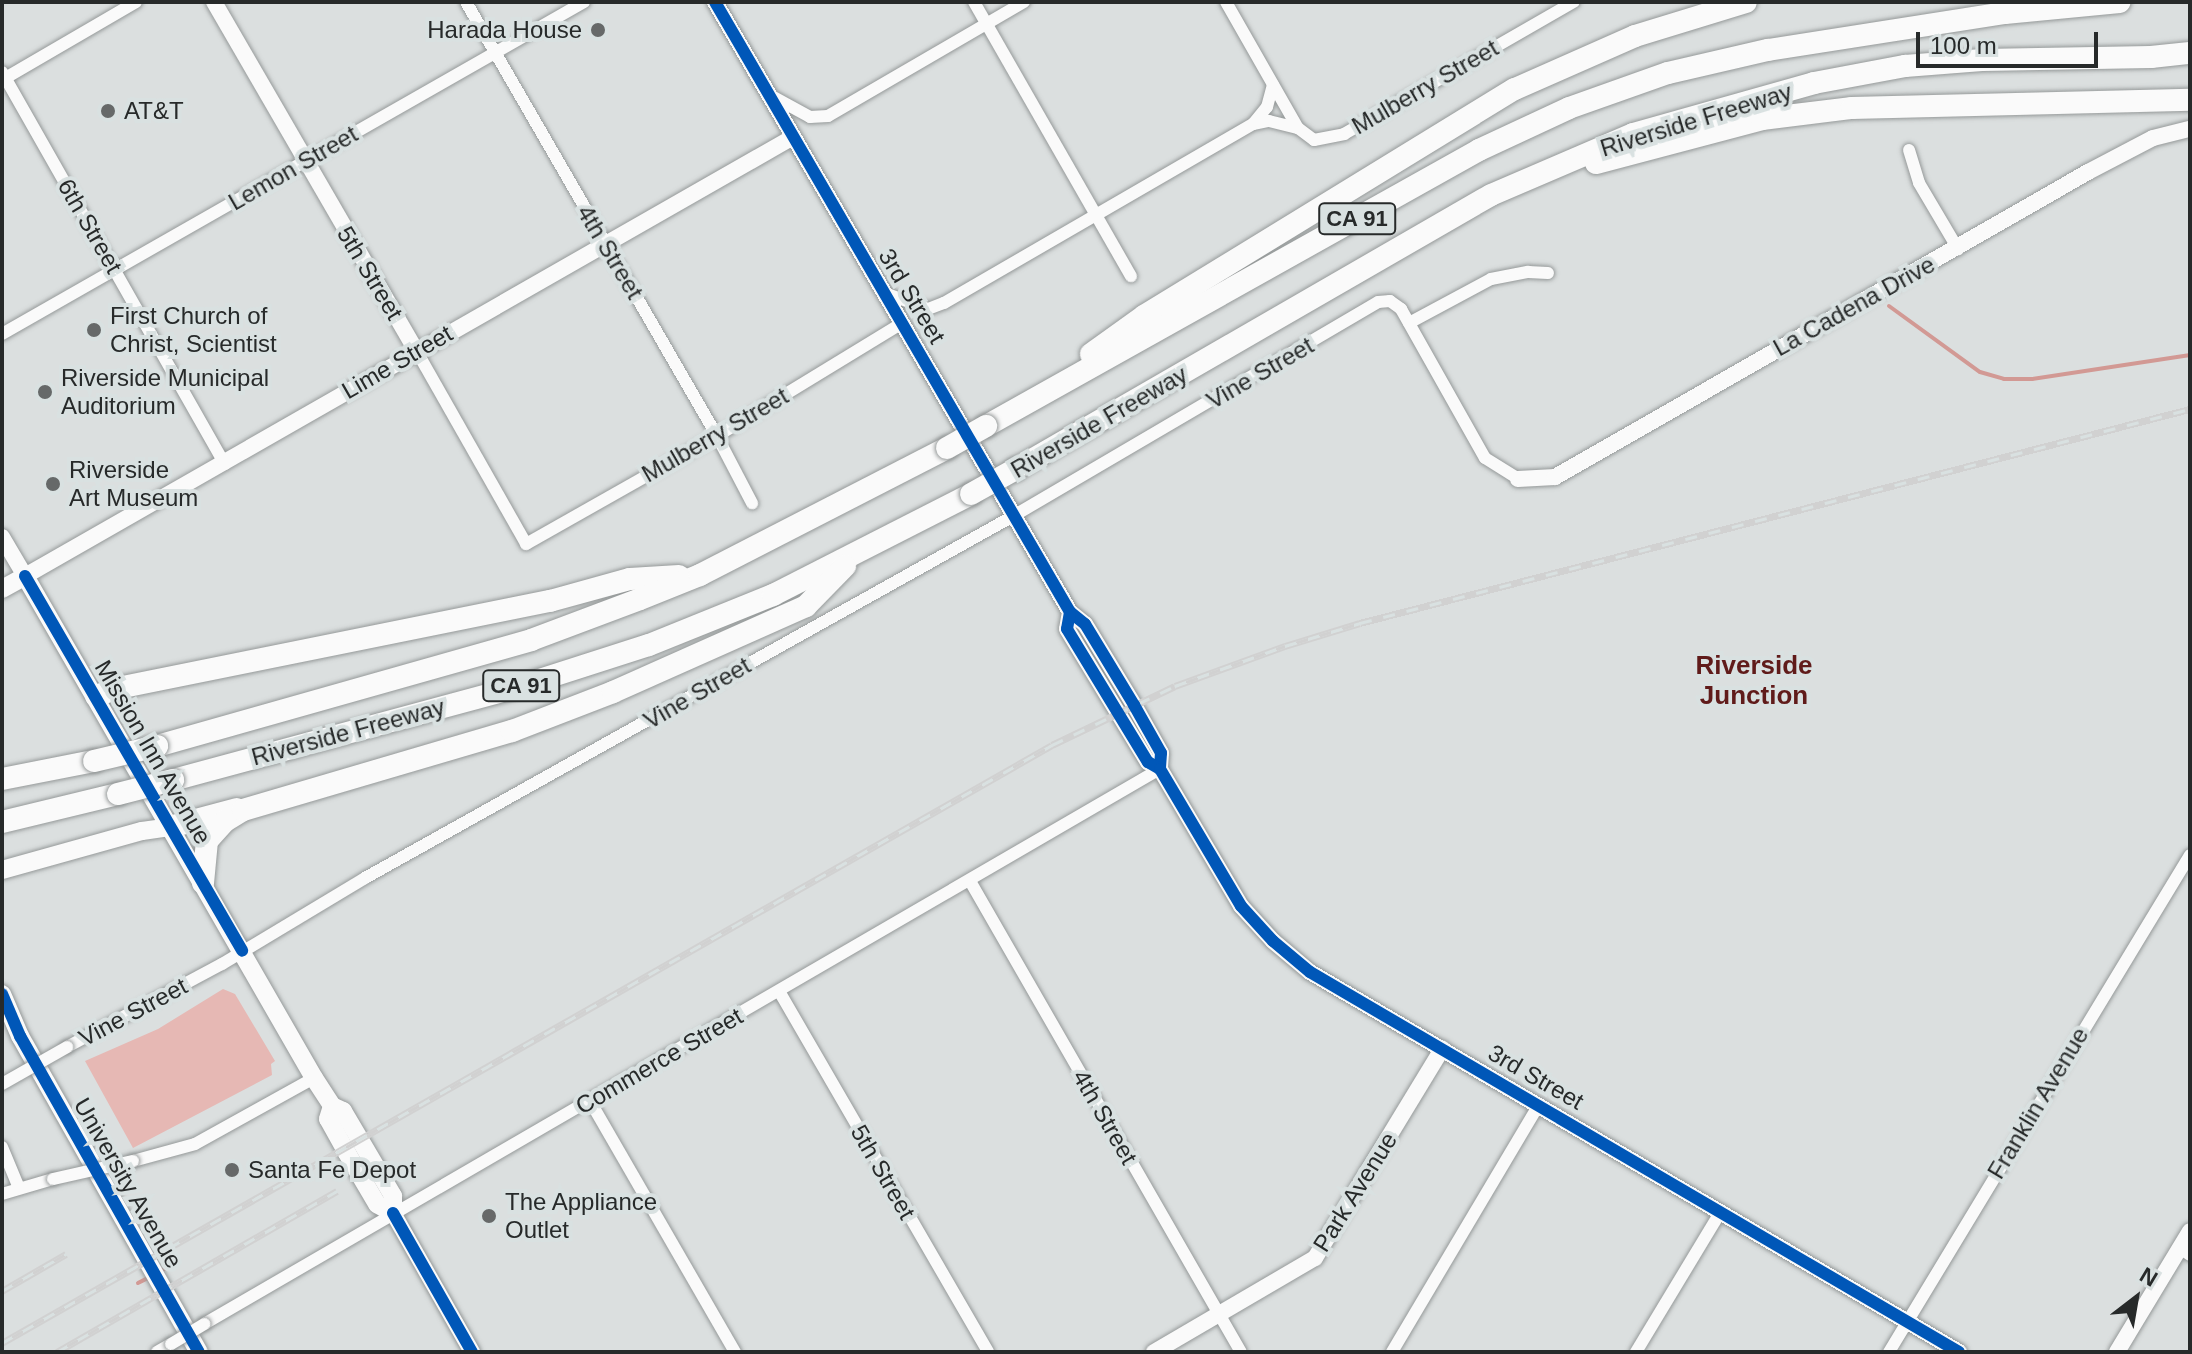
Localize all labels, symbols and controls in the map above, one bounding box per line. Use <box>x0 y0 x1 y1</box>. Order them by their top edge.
place label: Harada House <box>427 16 582 44</box>
scale bar <box>1920 16 2102 66</box>
marker: Harada House <box>589 21 607 39</box>
text: 100 m <box>1930 32 1997 59</box>
street label: Mulberry Street <box>1347 34 1503 140</box>
street label: Riverside Freeway <box>1597 77 1795 163</box>
place label: AT&T <box>124 97 184 125</box>
marker: AT&T <box>99 102 117 120</box>
street label: Lemon Street <box>223 120 363 216</box>
street label: 6th Street <box>52 174 128 278</box>
street label: 4th Street <box>571 200 649 304</box>
road number: CA 91 <box>1317 201 1397 237</box>
street label: 5th Street <box>331 221 409 325</box>
street label: 3rd Street <box>873 243 951 349</box>
street label: La Cadena Drive <box>1768 250 1940 362</box>
place label: First Church of Christ, Scientist <box>110 302 277 358</box>
street label: Lime Street <box>337 319 457 405</box>
marker: First Church of Christ, Scientist <box>85 321 103 339</box>
street label: Vine Street <box>1202 331 1318 415</box>
street label: Riverside Freeway <box>1006 360 1192 484</box>
place label: Riverside Municipal Auditorium <box>61 364 269 420</box>
street label: Mulberry Street <box>637 382 793 488</box>
marker: Riverside Municipal Auditorium <box>36 383 54 401</box>
place label: Riverside Art Museum <box>69 456 198 512</box>
marker: Riverside Art Museum <box>44 475 62 493</box>
district label: Riverside Junction <box>1695 650 1813 712</box>
street label: Vine Street <box>639 651 755 735</box>
street label: Mission Inn Avenue <box>88 654 218 850</box>
road number: CA 91 <box>481 668 561 704</box>
street label: Riverside Freeway <box>248 692 448 772</box>
street label: Vine Street <box>74 972 192 1052</box>
street label: Commerce Street <box>570 1002 748 1120</box>
street label: Franklin Avenue <box>1981 1021 2095 1185</box>
street label: 3rd Street <box>1483 1038 1589 1116</box>
street label: 4th Street <box>1067 1065 1143 1169</box>
street label: University Avenue <box>67 1092 189 1274</box>
street label: 5th Street <box>845 1120 921 1224</box>
street label: Park Avenue <box>1306 1126 1404 1258</box>
place label: Santa Fe Depot <box>248 1156 416 1184</box>
marker: Santa Fe Depot <box>223 1161 241 1179</box>
place label: The Appliance Outlet <box>505 1188 658 1244</box>
marker: The Appliance Outlet <box>480 1207 498 1225</box>
north arrow <box>2096 1258 2176 1338</box>
text: N <box>2135 1262 2162 1292</box>

